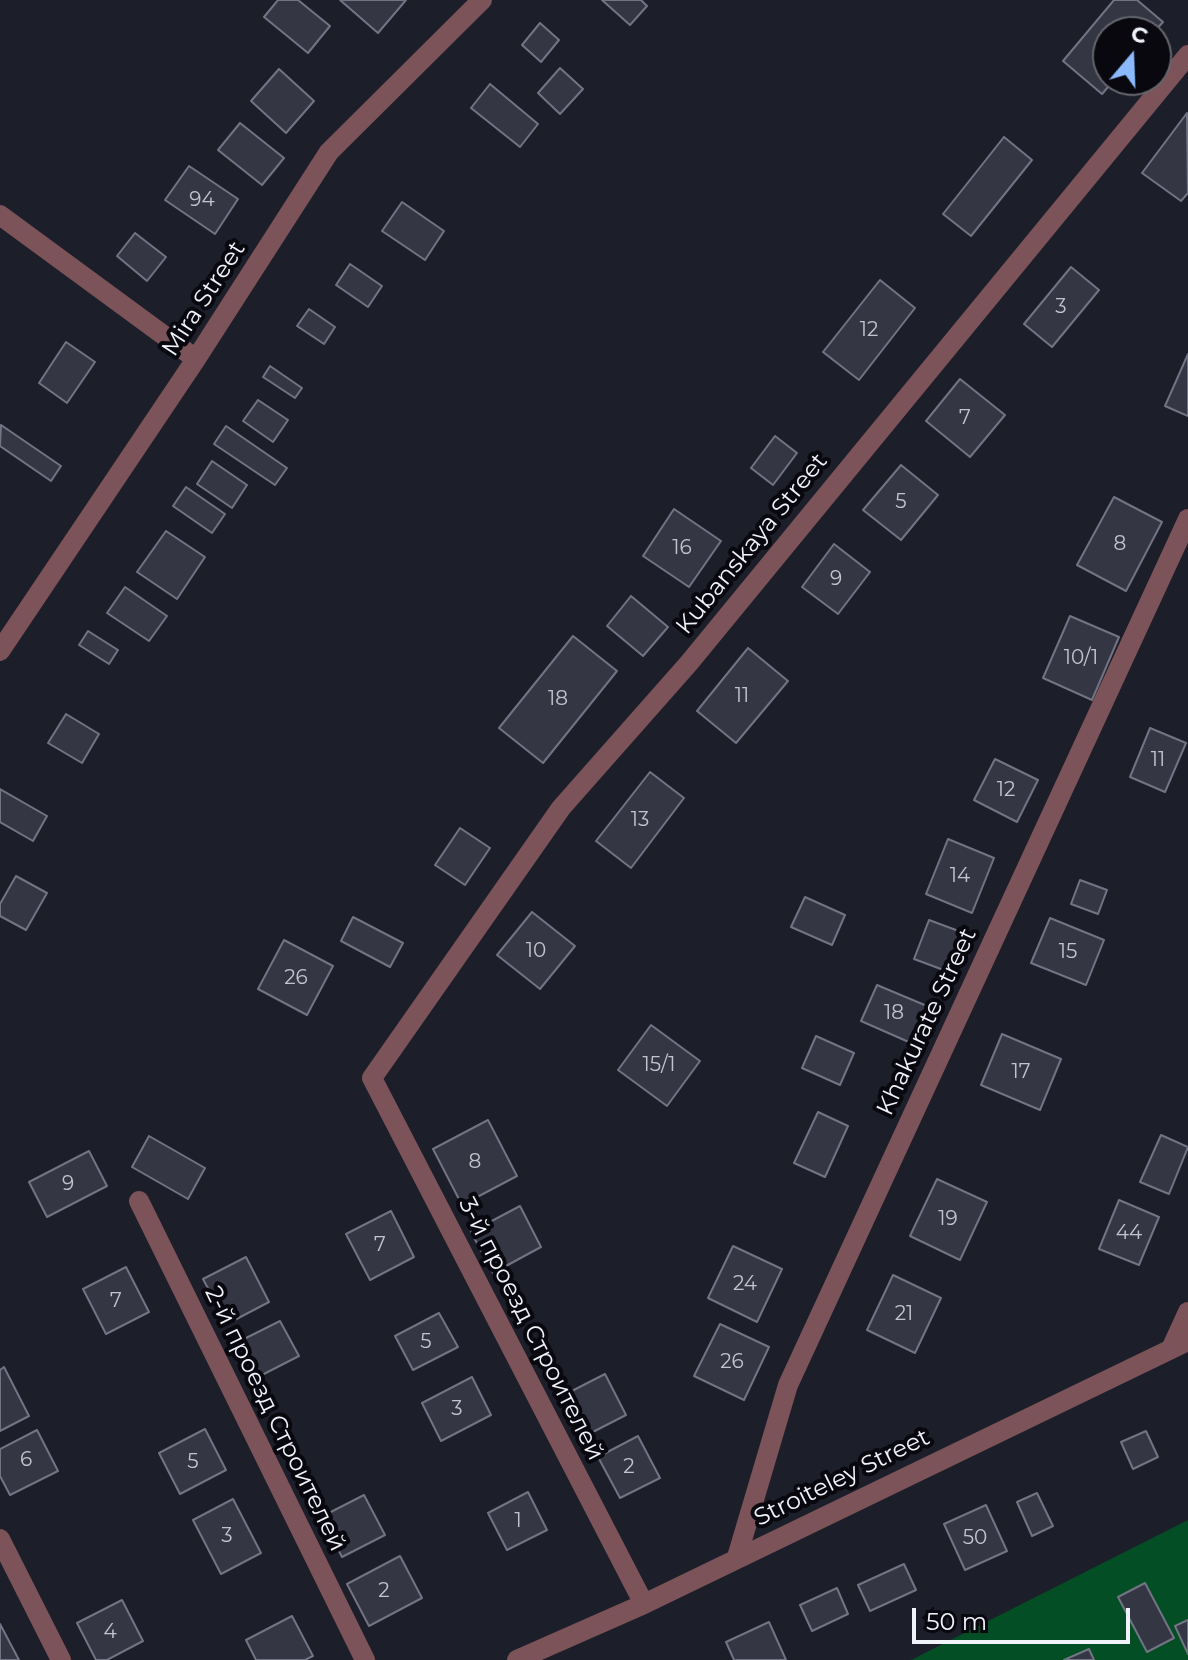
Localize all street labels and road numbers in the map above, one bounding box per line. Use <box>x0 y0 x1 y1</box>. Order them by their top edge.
street label: Mira Street <box>156 236 252 362</box>
street label: Kubanskaya Street <box>670 448 834 640</box>
street label: Khakurate Street <box>871 924 983 1120</box>
street label: 3-й проезд Строителей <box>452 1193 610 1465</box>
street label: 2-й проезд Строителей <box>198 1282 352 1556</box>
street label: Stroiteley Street <box>750 1423 934 1533</box>

